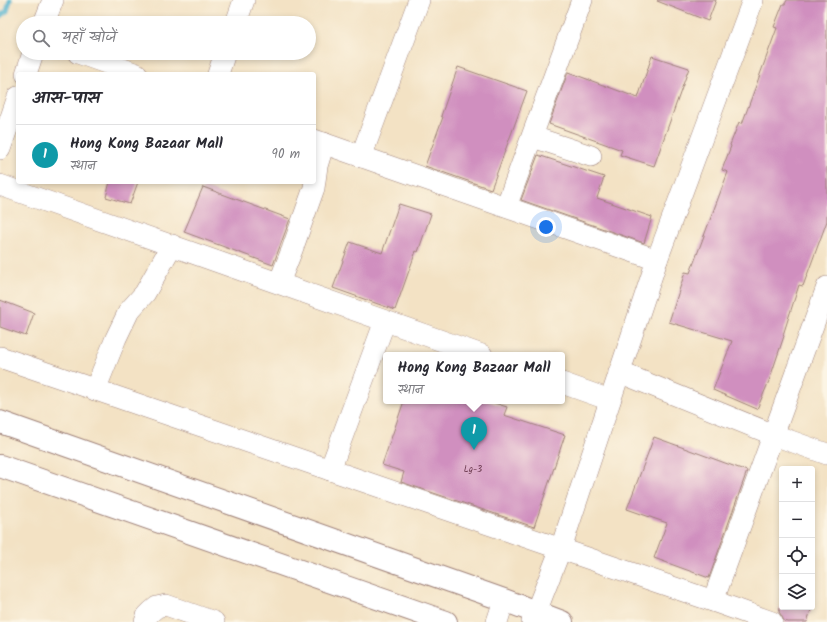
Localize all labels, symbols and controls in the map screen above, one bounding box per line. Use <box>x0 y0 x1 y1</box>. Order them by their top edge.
search box <box>16 16 316 60</box>
text: यहाँ खोजें <box>62 26 116 50</box>
icon: search <box>30 27 52 49</box>
text: आस-पास <box>32 85 100 112</box>
text: Hong Kong Bazaar Mall <box>70 132 223 156</box>
text: 1 <box>43 144 47 165</box>
text: 90 m <box>272 144 300 165</box>
text: स्थान <box>70 156 95 177</box>
your location <box>536 217 556 237</box>
popup <box>383 352 565 404</box>
text: Hong Kong Bazaar Mall <box>398 356 550 380</box>
text: स्थान <box>398 380 423 401</box>
pin: 1 <box>461 417 487 450</box>
house number: Lg-3 <box>464 462 482 477</box>
map controls <box>779 466 815 610</box>
button: + <box>779 466 815 502</box>
button: − <box>779 502 815 538</box>
button: locate <box>779 538 815 574</box>
button: layers <box>779 574 815 610</box>

